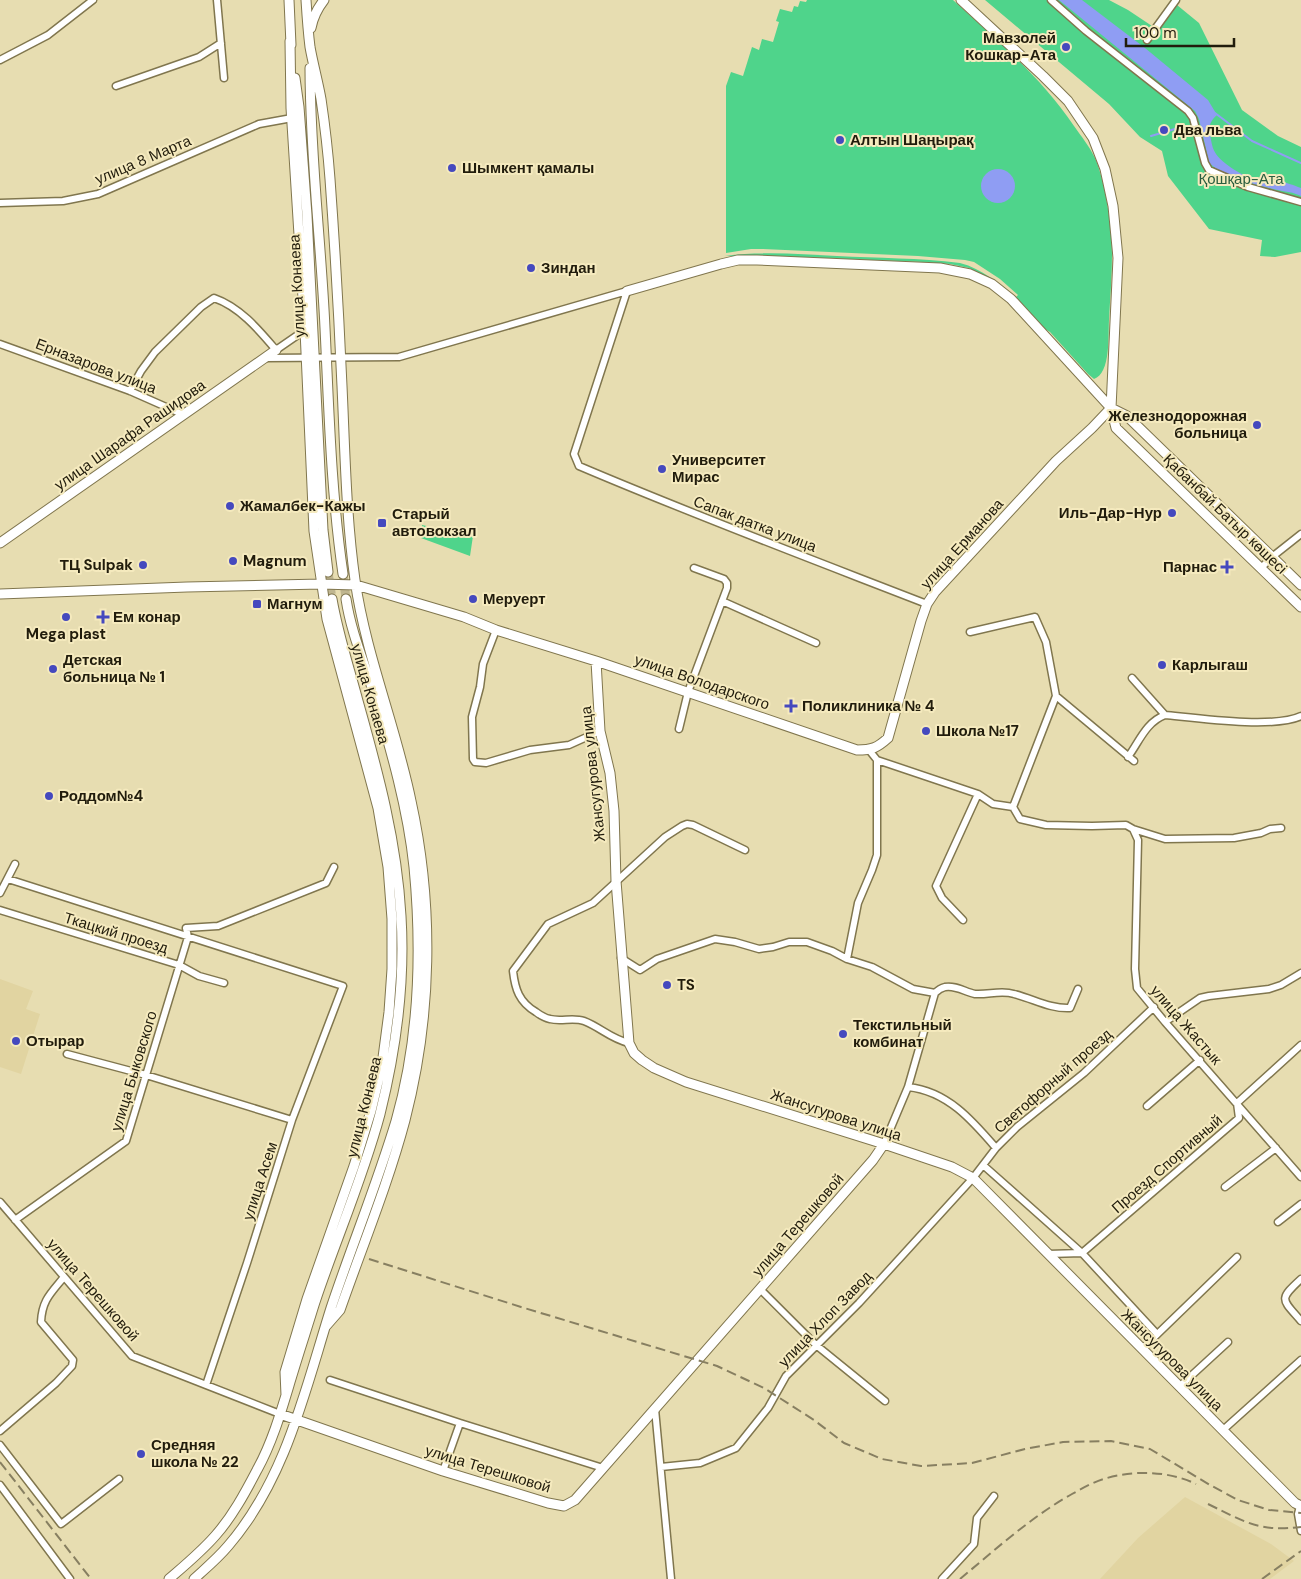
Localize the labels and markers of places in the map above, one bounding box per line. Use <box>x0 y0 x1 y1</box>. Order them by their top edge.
place label: Мавзолей Кошкар-Ата <box>965 28 1057 65</box>
marker: Мавзолей Кошкар-Ата <box>1060 41 1072 53</box>
place label: Два льва <box>1174 120 1242 140</box>
marker: Два льва <box>1158 124 1170 136</box>
place label: Алтын Шаңырақ <box>850 130 974 150</box>
marker: Алтын Шаңырақ <box>834 134 846 146</box>
place label: Шымкент қамалы <box>462 158 594 178</box>
marker: Шымкент қамалы <box>446 162 458 174</box>
place label: Зиндан <box>541 258 596 278</box>
marker: Зиндан <box>525 262 537 274</box>
place label: Железнодорожная больница <box>1107 406 1248 443</box>
marker: Железнодорожная больница <box>1251 419 1263 431</box>
place label: Университет Мирас <box>672 450 766 487</box>
marker: Университет Мирас <box>656 463 668 475</box>
place label: Жамалбек-Кажы <box>239 496 366 516</box>
marker: Жамалбек-Кажы <box>224 500 236 512</box>
place label: Иль-Дар-Нур <box>1059 503 1162 523</box>
place label: Старый автовокзал <box>392 504 477 541</box>
marker: Иль-Дар-Нур <box>1166 507 1178 519</box>
marker: Старый автовокзал <box>376 517 388 529</box>
place label: Magnum <box>243 551 307 571</box>
place label: ТЦ Sulpak <box>60 555 133 575</box>
marker: Magnum <box>227 555 239 567</box>
place label: Парнас <box>1163 557 1217 577</box>
marker: ТЦ Sulpak <box>137 559 149 571</box>
marker: Парнас <box>1221 561 1233 573</box>
place label: Меруерт <box>483 589 546 609</box>
marker: Меруерт <box>467 593 479 605</box>
place label: Магнум <box>267 594 323 614</box>
marker: Магнум <box>251 598 263 610</box>
place label: Ем конар <box>113 607 181 627</box>
marker: Mega plast <box>60 611 72 623</box>
marker: Ем конар <box>97 611 109 623</box>
place label: Mega plast <box>26 624 106 644</box>
place label: Детская больница № 1 <box>63 650 165 687</box>
place label: Карлыгаш <box>1172 655 1248 675</box>
marker: Карлыгаш <box>1156 659 1168 671</box>
marker: Детская больница № 1 <box>47 663 59 675</box>
place label: Поликлиника № 4 <box>802 696 935 716</box>
marker: Поликлиника № 4 <box>784 699 798 713</box>
place label: Школа №17 <box>936 721 1019 741</box>
marker: Школа №17 <box>920 725 932 737</box>
place label: Роддом№4 <box>59 786 143 806</box>
marker: Роддом№4 <box>43 790 55 802</box>
place label: TS <box>677 975 695 995</box>
marker: TS <box>661 979 673 991</box>
place label: Текстильный комбинат <box>853 1015 952 1052</box>
marker: Текстильный комбинат <box>837 1028 849 1040</box>
place label: Отырар <box>26 1031 85 1051</box>
marker: Отырар <box>10 1035 22 1047</box>
place label: Средняя школа № 22 <box>151 1435 239 1472</box>
marker: Средняя школа № 22 <box>135 1448 147 1460</box>

